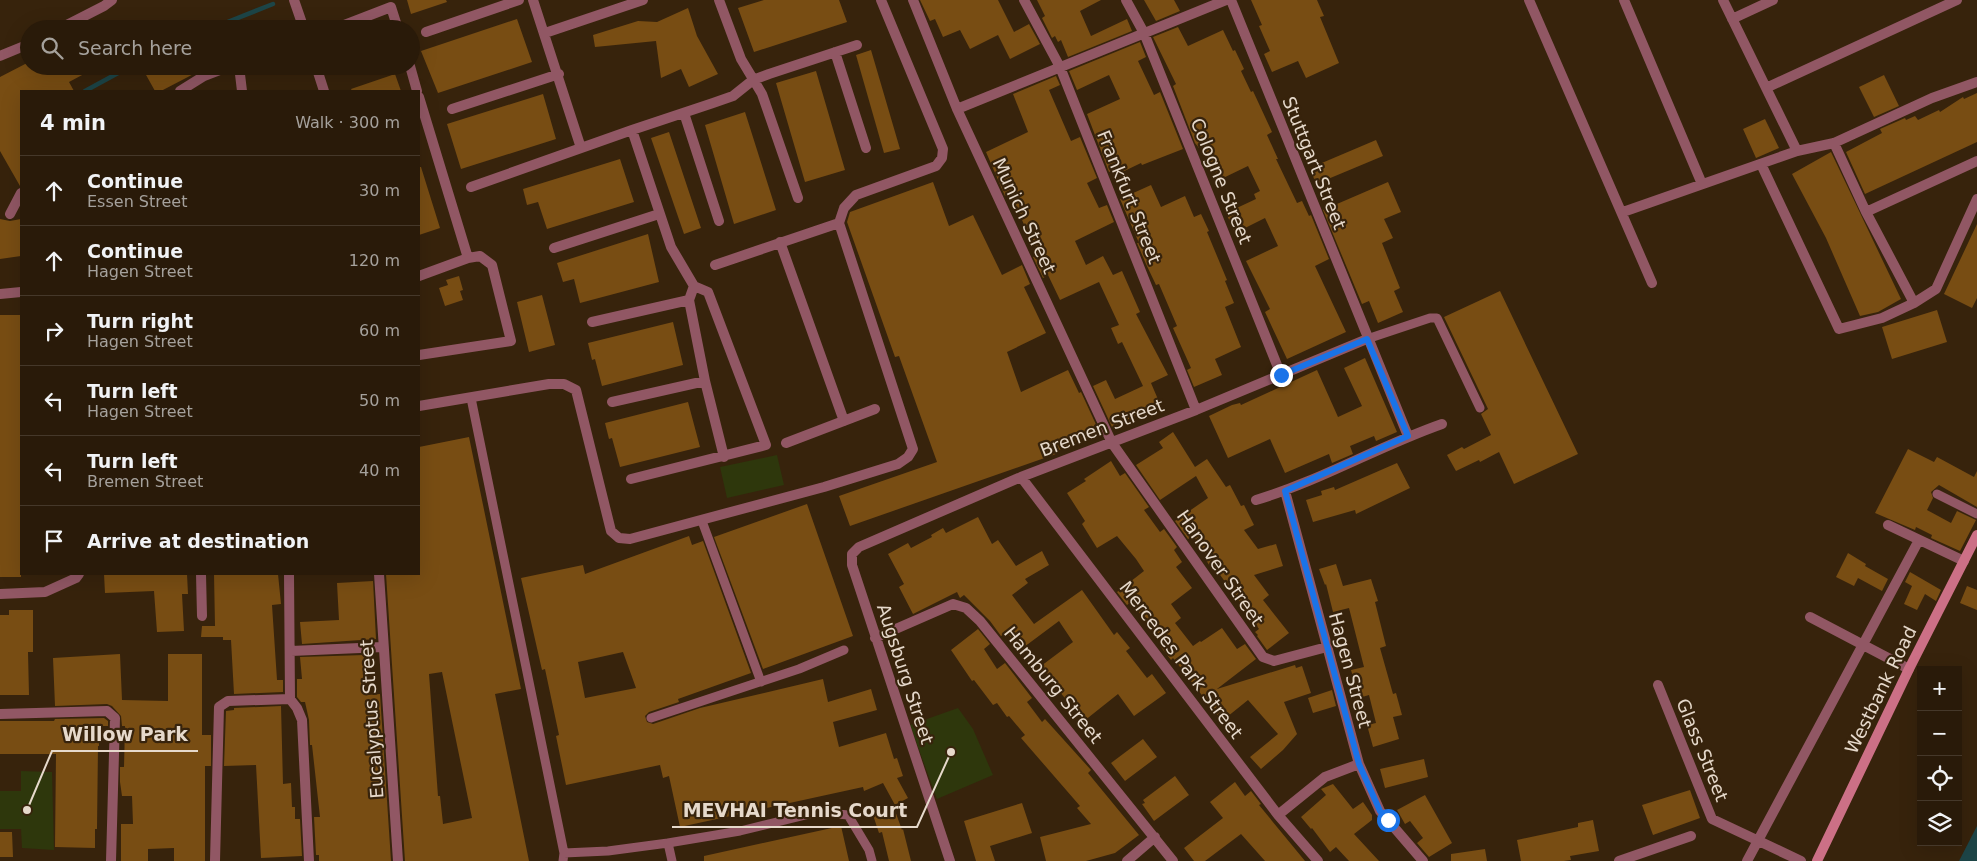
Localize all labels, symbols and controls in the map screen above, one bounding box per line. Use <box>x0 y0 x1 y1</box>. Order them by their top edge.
search box <box>20 20 420 75</box>
icon: search <box>38 34 66 62</box>
text: Search here <box>78 37 192 59</box>
street label: Stuttgart Street <box>1278 93 1351 232</box>
text: 4 min <box>40 111 106 135</box>
text: Walk · 300 m <box>295 113 400 132</box>
street label: Cologne Street <box>1187 115 1256 247</box>
street label: Frankfurt Street <box>1093 127 1166 267</box>
street label: Munich Street <box>989 155 1060 277</box>
text: Continue <box>87 170 183 192</box>
icon: ahead <box>40 177 68 205</box>
text: 30 m <box>359 181 400 200</box>
text: Essen Street <box>87 192 187 211</box>
text: Continue <box>87 240 183 262</box>
icon: ahead <box>40 247 68 275</box>
text: 120 m <box>349 251 400 270</box>
text: Hagen Street <box>87 262 193 281</box>
text: Turn right <box>87 310 193 332</box>
icon: right <box>40 317 68 345</box>
text: 60 m <box>359 321 400 340</box>
text: Hagen Street <box>87 332 193 351</box>
route end <box>1270 364 1293 387</box>
text: Turn left <box>87 380 178 402</box>
icon: left <box>40 387 68 415</box>
text: 50 m <box>359 391 400 410</box>
street label: Bremen Street <box>1037 394 1167 461</box>
text: Hagen Street <box>87 402 193 421</box>
text: Turn left <box>87 450 178 472</box>
icon: left <box>40 457 68 485</box>
text: 40 m <box>359 461 400 480</box>
text: Bremen Street <box>87 472 203 491</box>
street label: Hanover Street <box>1173 506 1268 630</box>
icon: arrive <box>40 527 68 555</box>
text: Arrive at destination <box>87 530 309 552</box>
street label: Mercedes Park Street <box>1115 577 1247 742</box>
street label: Augsburg Street <box>873 601 938 747</box>
street label: Hagen Street <box>1325 610 1376 730</box>
street label: Hamburg Street <box>1000 622 1107 747</box>
street label: Westbank Road <box>1841 623 1921 757</box>
street label: Eucalyptus Street <box>355 639 388 799</box>
map controls <box>1917 666 1962 846</box>
button: + <box>1917 666 1962 711</box>
street label: Glass Street <box>1672 695 1733 804</box>
button: − <box>1917 711 1962 756</box>
callout: Willow Park <box>52 717 198 751</box>
text: Willow Park <box>62 723 188 745</box>
button: locate <box>1917 756 1962 801</box>
callout: MEVHAI Tennis Court <box>672 793 917 827</box>
text: MEVHAI Tennis Court <box>683 799 907 821</box>
button: layers <box>1917 801 1962 846</box>
route start <box>1377 809 1400 832</box>

